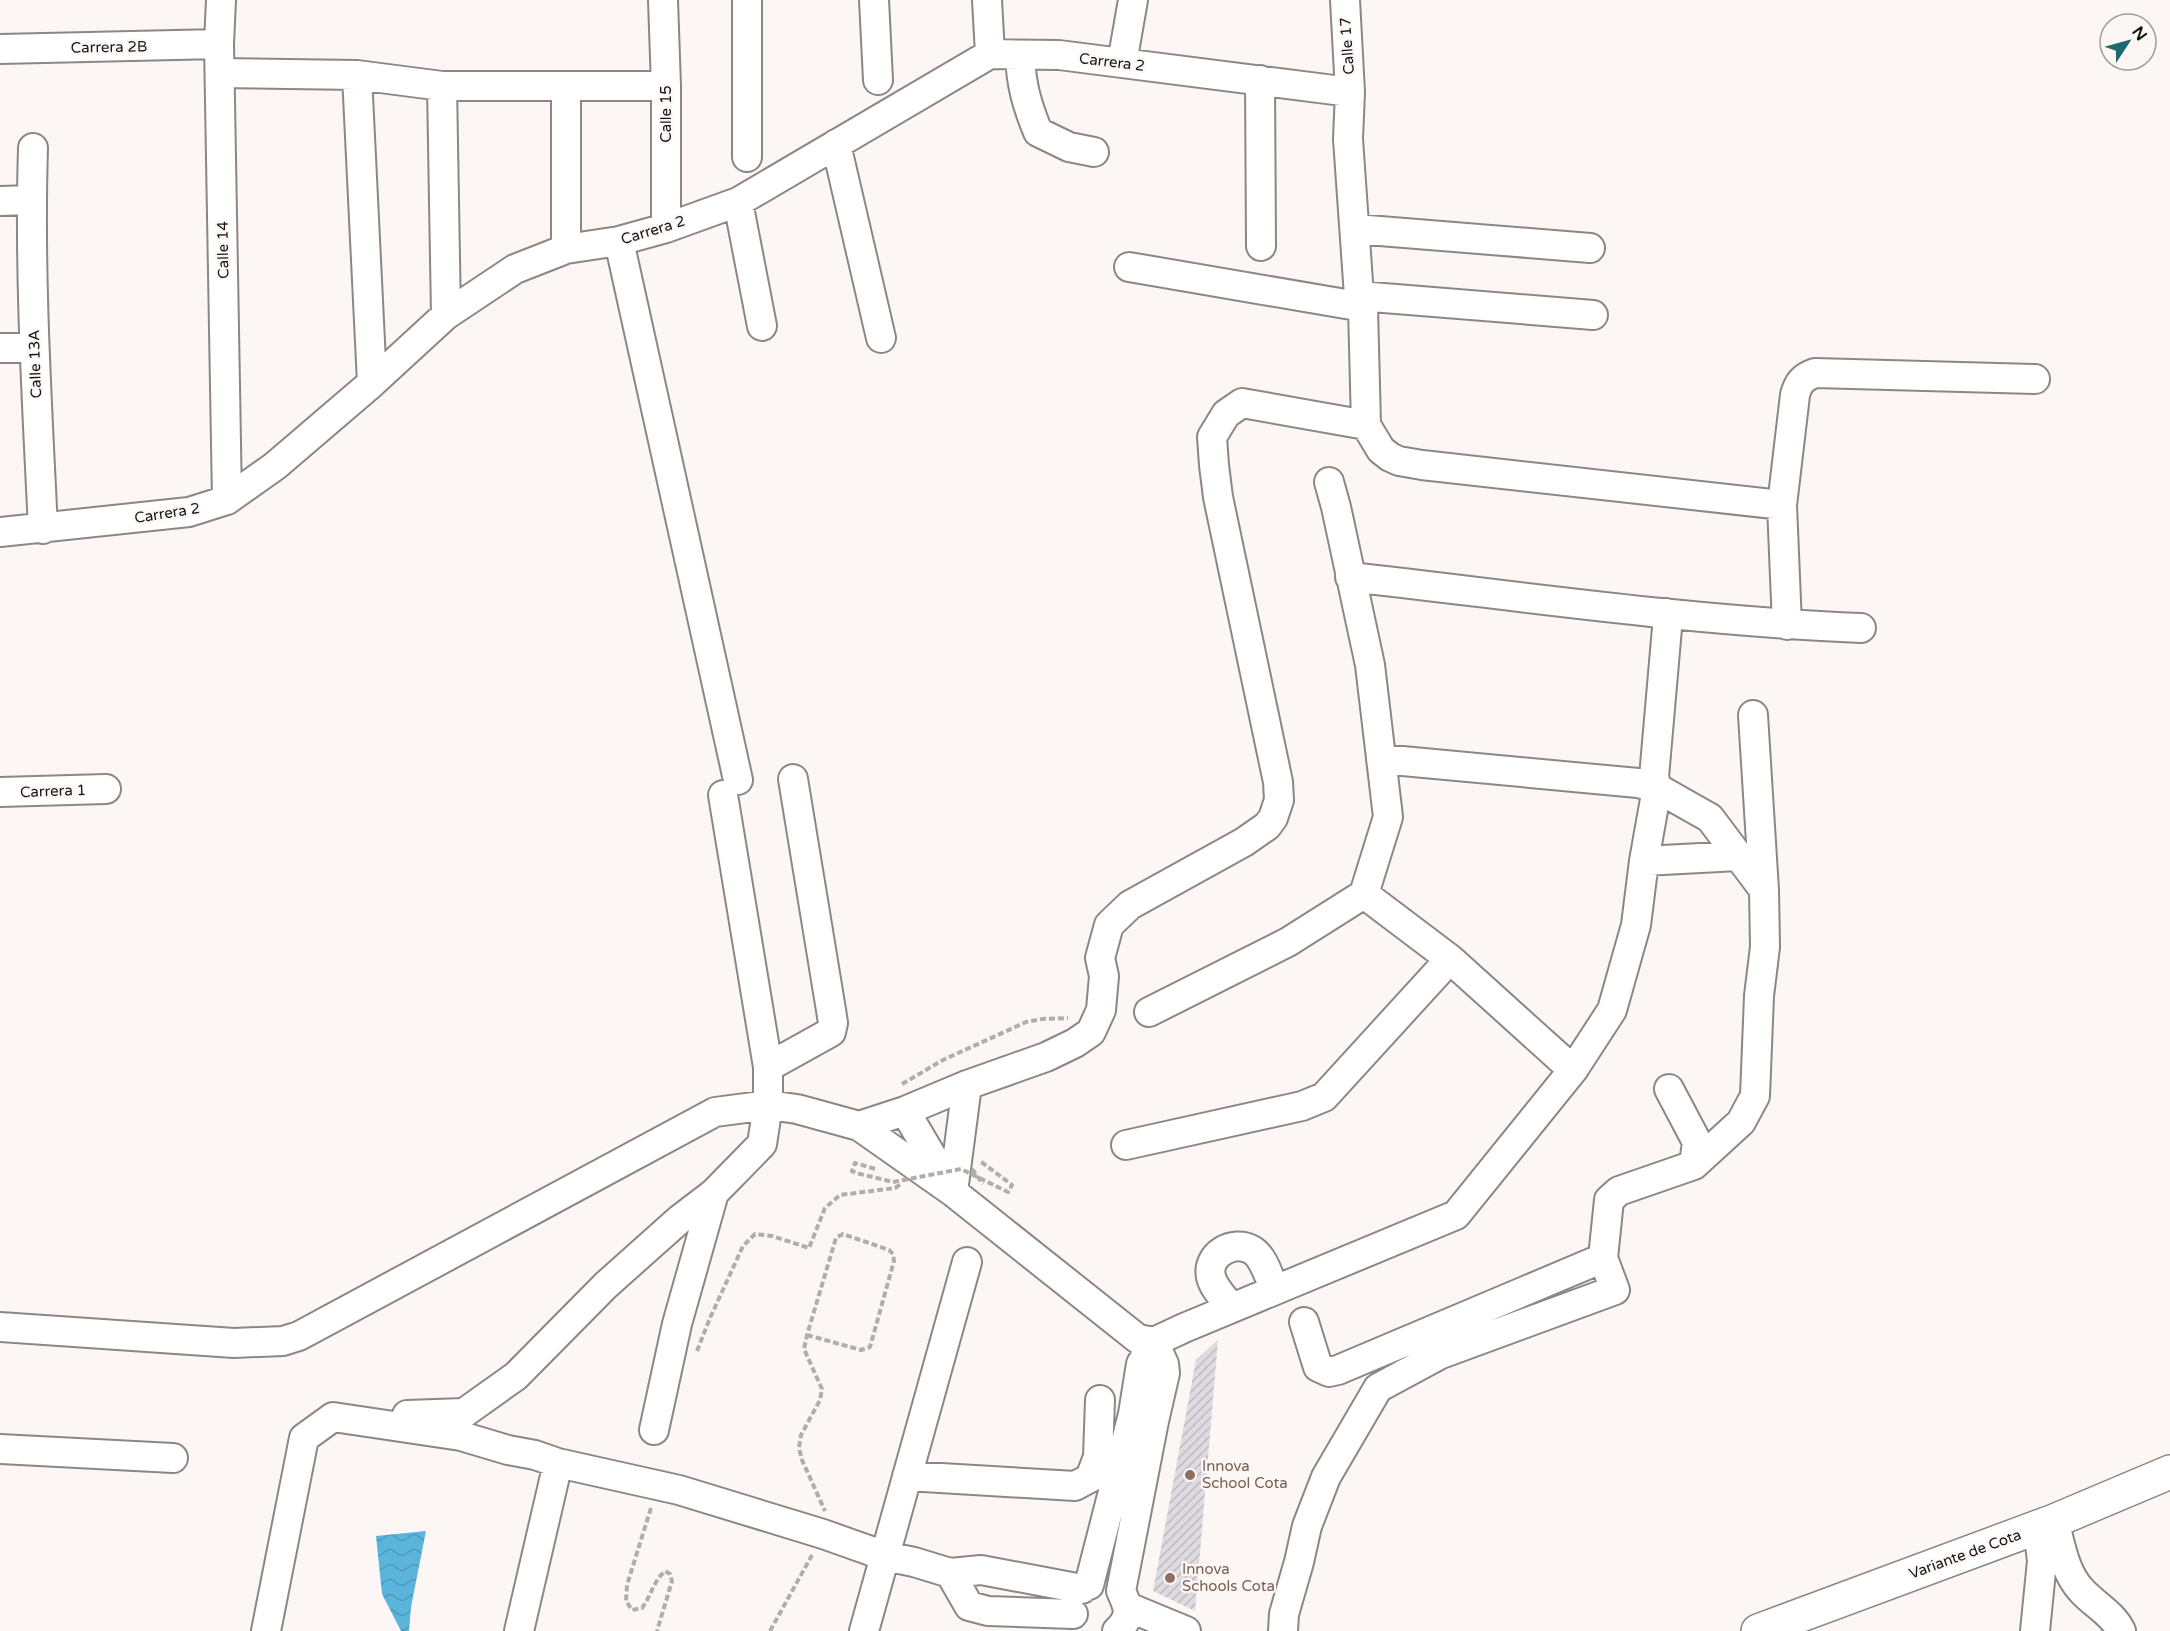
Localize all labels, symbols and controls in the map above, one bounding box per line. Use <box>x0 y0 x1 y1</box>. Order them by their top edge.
north arrow <box>2098 12 2158 72</box>
street label: Calle 17 <box>1336 17 1358 75</box>
text: N <box>2127 23 2151 45</box>
street label: Carrera 2B <box>71 37 147 57</box>
street label: Carrera 2 <box>1078 49 1146 75</box>
street label: Calle 15 <box>657 85 675 143</box>
street label: Carrera 2 <box>619 212 687 248</box>
street label: Calle 14 <box>213 221 233 279</box>
street label: Calle 13A <box>25 329 45 399</box>
street label: Carrera 2 <box>133 499 201 527</box>
street label: Carrera 1 <box>20 781 86 801</box>
place label: Innova School Cota <box>1202 1457 1288 1492</box>
marker: Innova School Cota <box>1183 1468 1197 1482</box>
street label: Variante de Cota <box>1906 1525 2024 1583</box>
place label: Innova Schools Cota <box>1182 1560 1275 1595</box>
marker: Innova Schools Cota <box>1163 1571 1177 1585</box>

